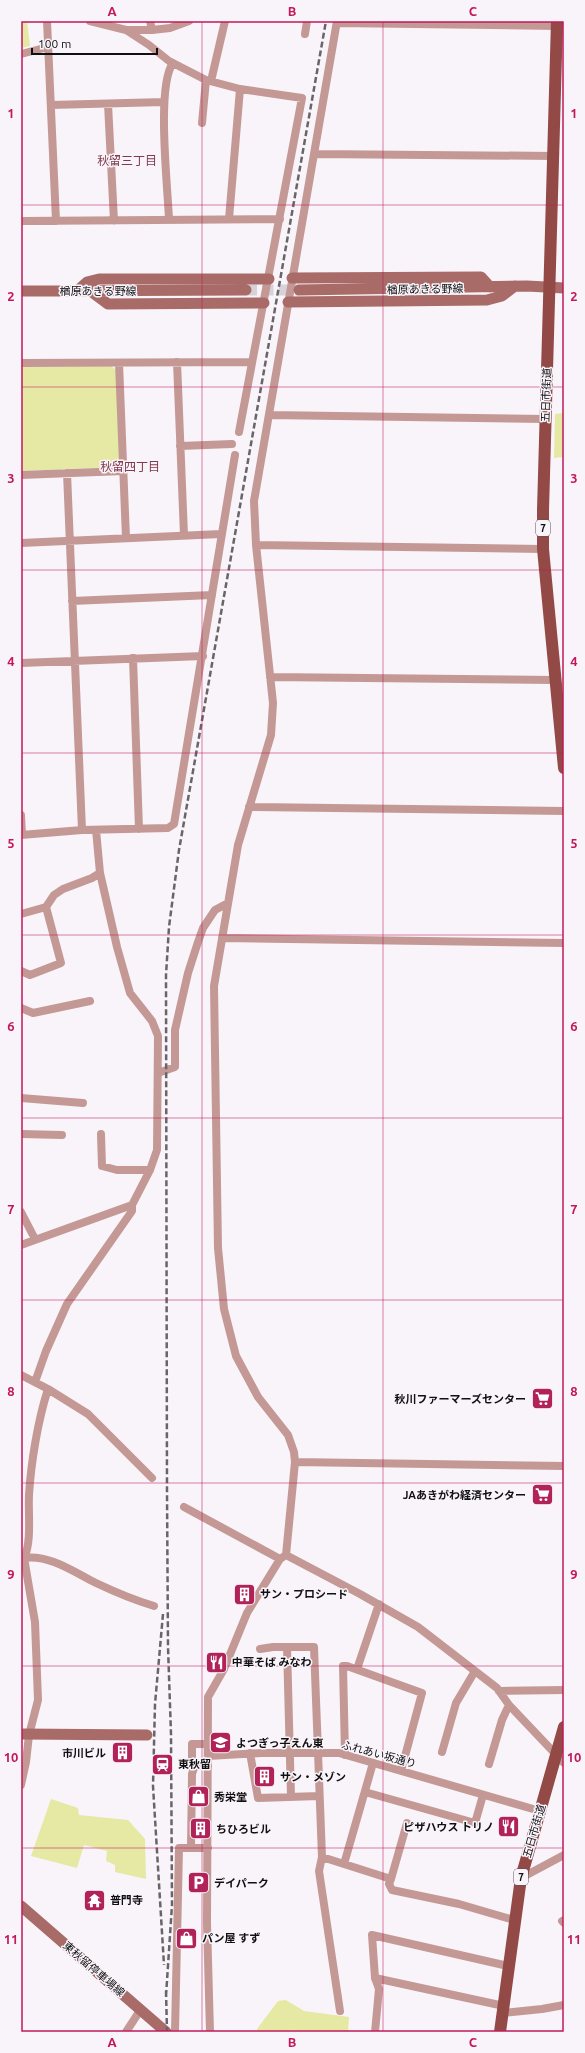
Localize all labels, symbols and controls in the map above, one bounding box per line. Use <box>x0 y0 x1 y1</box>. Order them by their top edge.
text: A <box>107 4 117 18</box>
text: B <box>288 4 297 18</box>
text: C <box>469 4 478 18</box>
scale bar <box>32 30 157 56</box>
text: 100 m <box>38 37 71 50</box>
text: 1 <box>7 106 15 120</box>
text: 1 <box>570 106 578 120</box>
district label: 秋留三丁目 <box>97 154 157 167</box>
street label: 楢原あきる野線 <box>387 282 463 296</box>
street label: 楢原あきる野線 <box>60 285 136 297</box>
text: 2 <box>7 289 15 303</box>
text: 2 <box>570 289 578 303</box>
street label: 五日市街道 <box>539 367 553 423</box>
district label: 秋留四丁目 <box>100 460 160 473</box>
text: 3 <box>7 471 15 485</box>
text: 3 <box>570 471 578 485</box>
road number: 7 <box>536 520 550 536</box>
text: 4 <box>7 654 15 668</box>
text: 4 <box>570 654 578 668</box>
text: 5 <box>7 836 15 850</box>
text: 5 <box>570 836 578 850</box>
text: 6 <box>7 1019 15 1033</box>
text: 6 <box>570 1019 578 1033</box>
text: 7 <box>7 1202 15 1216</box>
text: 7 <box>570 1202 578 1216</box>
text: 8 <box>7 1384 15 1398</box>
text: 8 <box>570 1384 578 1398</box>
supermarket icon: 秋川ファーマーズセンター <box>529 1386 555 1412</box>
place label: 秋川ファーマーズセンター <box>395 1393 526 1405</box>
supermarket icon: JAあきがわ経済センター <box>529 1482 555 1508</box>
place label: JAあきがわ経済センター <box>403 1489 526 1501</box>
text: 9 <box>7 1567 15 1581</box>
text: 9 <box>570 1567 578 1581</box>
building icon: サン・プロシード <box>231 1581 257 1607</box>
place label: サン・プロシード <box>260 1588 348 1600</box>
restaurant icon: 中華そば みなわ <box>203 1649 229 1675</box>
place label: 中華そば みなわ <box>232 1656 312 1668</box>
school or university icon: よつぎっ⼦えん東 <box>207 1730 233 1756</box>
place label: よつぎっ⼦えん東 <box>236 1737 324 1749</box>
street label: ふれあい坂通り <box>340 1738 418 1770</box>
building icon: 市川ビル <box>109 1740 135 1766</box>
place label: 市川ビル <box>62 1747 106 1759</box>
text: 10 <box>4 1750 18 1764</box>
text: 10 <box>567 1750 581 1764</box>
station icon: 東秋留 <box>150 1751 176 1777</box>
place label: 東秋留 <box>178 1758 211 1770</box>
building icon: サン・メゾン <box>251 1764 277 1790</box>
place label: サン・メゾン <box>280 1771 346 1783</box>
shop icon: 秀栄堂 <box>186 1784 212 1810</box>
place label: 秀栄堂 <box>214 1791 247 1803</box>
street label: 五日市街道 <box>521 1803 547 1859</box>
restaurant icon: ピザハウス トリノ <box>496 1814 522 1840</box>
building icon: ちひろビル <box>187 1816 213 1842</box>
place label: ピザハウス トリノ <box>403 1821 494 1833</box>
place label: ちひろビル <box>216 1823 271 1835</box>
road number: 7 <box>514 1869 528 1885</box>
parking icon: デイパーク <box>185 1870 211 1896</box>
place label: デイパーク <box>214 1877 269 1889</box>
temple icon: 普門寺 <box>81 1887 107 1913</box>
place label: 普門寺 <box>110 1894 143 1906</box>
shop icon: パン屋 すず <box>173 1925 199 1951</box>
text: 11 <box>4 1932 18 1946</box>
place label: パン屋 すず <box>202 1932 260 1944</box>
text: 11 <box>567 1932 581 1946</box>
street label: 東秋留停車場線 <box>61 1939 127 1999</box>
text: A <box>107 2035 117 2049</box>
text: B <box>288 2035 297 2049</box>
text: C <box>469 2035 478 2049</box>

